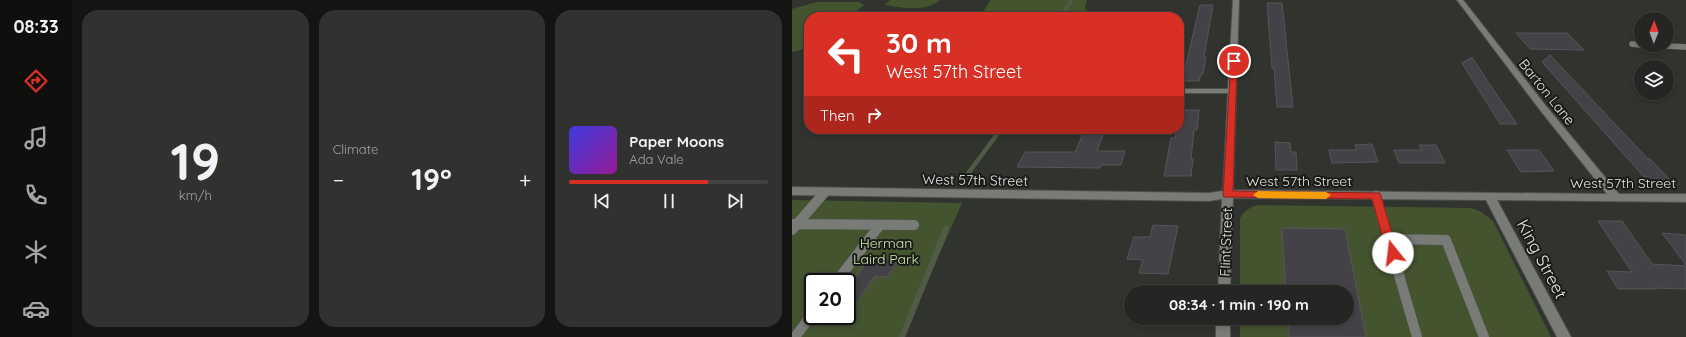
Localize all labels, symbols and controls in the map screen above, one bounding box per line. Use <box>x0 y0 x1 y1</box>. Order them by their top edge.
north arrow <box>1634 12 1674 52</box>
map controls <box>1634 12 1674 100</box>
text: 08:33 <box>13 15 59 38</box>
text: 30 m <box>886 25 952 60</box>
icon: left <box>820 28 872 80</box>
pin <box>1217 44 1251 78</box>
icon: arrive <box>1223 50 1245 72</box>
street label: Barton Lane <box>1515 55 1579 129</box>
text: West 57th Street <box>886 60 1022 83</box>
button: layers <box>1634 60 1674 100</box>
icon: directions <box>22 67 50 95</box>
icon: right <box>863 104 885 126</box>
text: Then <box>820 106 855 125</box>
icon: music <box>22 124 50 152</box>
text: 19 <box>170 128 220 193</box>
text: Paper Moons <box>629 132 724 151</box>
text: Climate <box>333 141 378 157</box>
text: Ada Vale <box>629 151 684 167</box>
text: 19° <box>411 160 452 198</box>
text: − <box>333 166 344 194</box>
text: + <box>519 166 531 194</box>
street label: West 57th Street <box>922 170 1028 190</box>
street label: West 57th Street <box>1246 172 1352 190</box>
street label: West 57th Street <box>1570 174 1676 192</box>
icon: phone <box>22 181 50 209</box>
text: km/h <box>179 187 212 203</box>
icon: previous <box>591 190 613 212</box>
icon: pause <box>658 190 680 212</box>
icon: next <box>724 190 746 212</box>
street label: Flint Street <box>1216 207 1236 277</box>
street label: King Street <box>1513 216 1572 302</box>
position arrow <box>1372 232 1414 274</box>
park label: Herman Laird Park <box>853 234 919 268</box>
icon: climate <box>22 238 50 266</box>
speed limit sign: 20 <box>804 273 856 325</box>
icon: car <box>22 295 50 323</box>
text: 08:34 · 1 min · 190 m <box>1169 295 1309 314</box>

